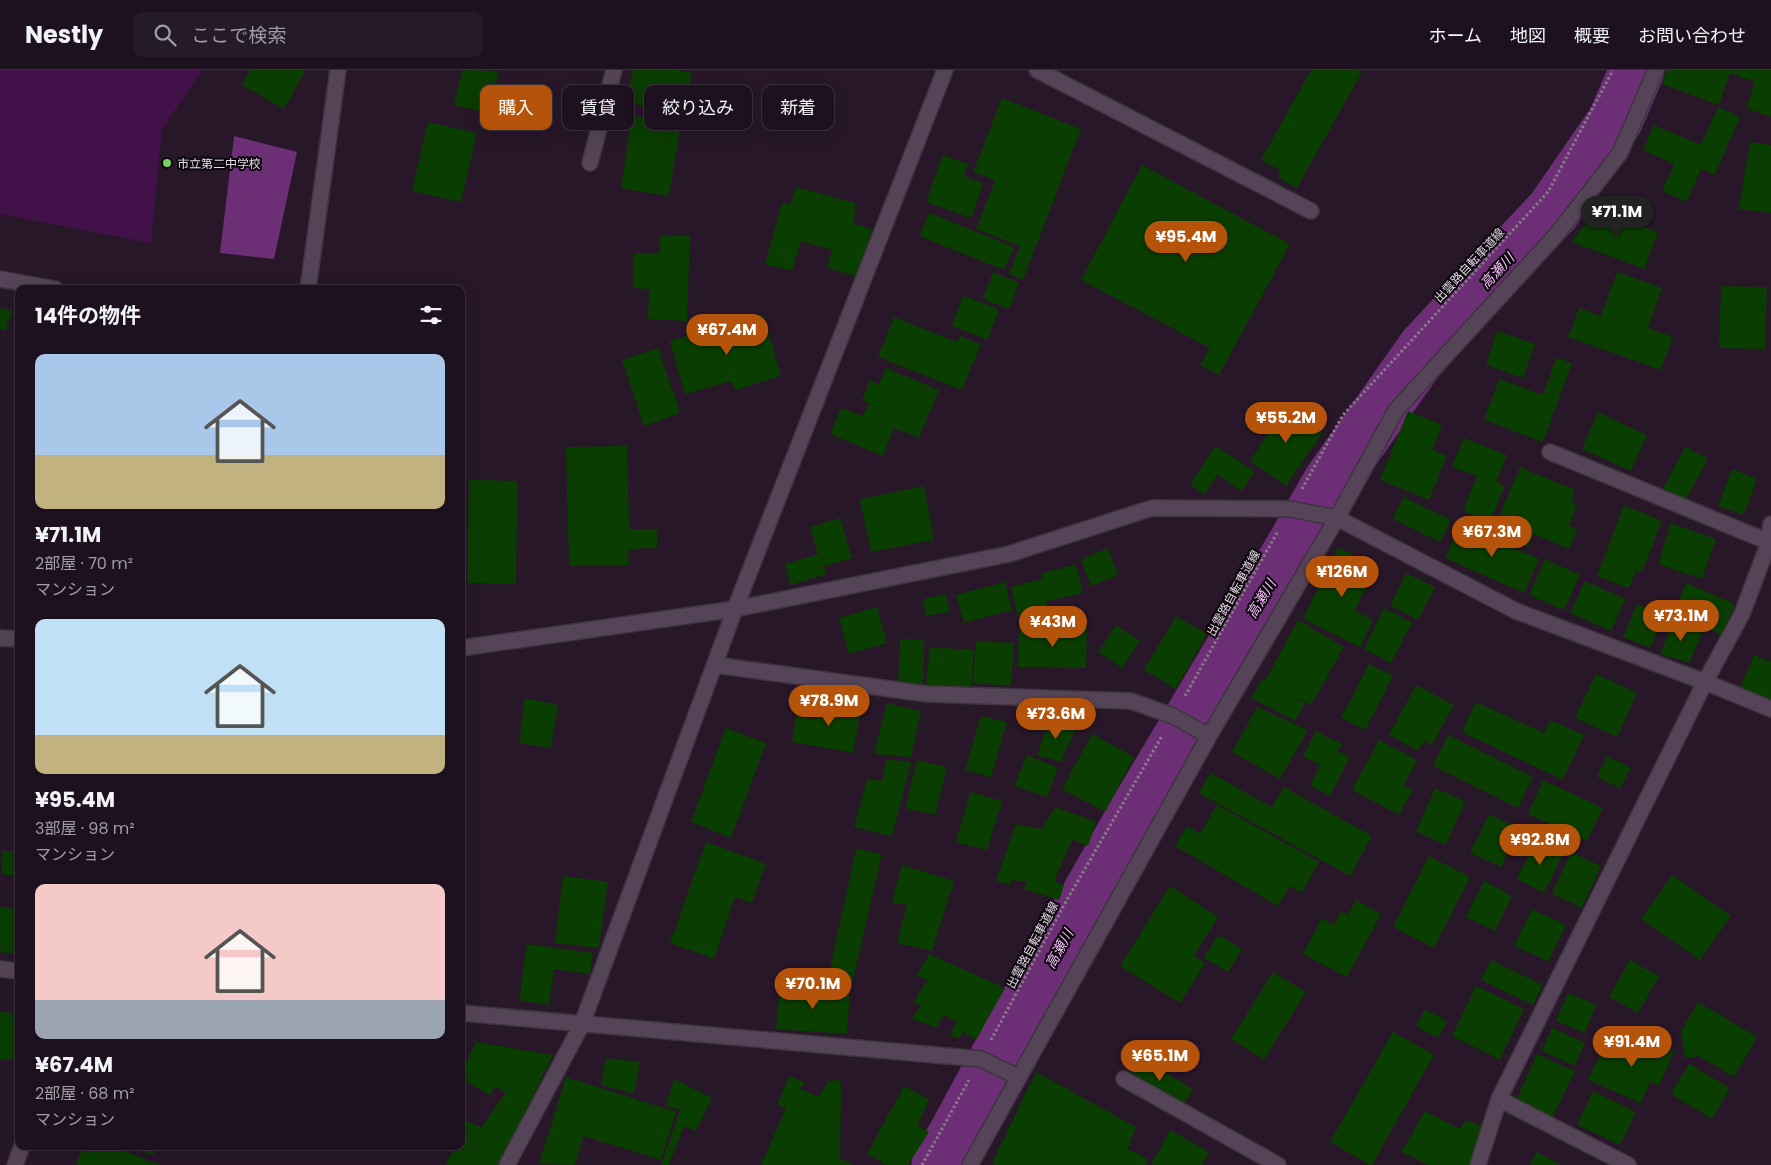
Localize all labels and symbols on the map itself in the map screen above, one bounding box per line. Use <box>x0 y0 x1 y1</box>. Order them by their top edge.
place label: 市立第二中学校 <box>177 155 261 172</box>
marker: 市立第二中学校 <box>161 157 173 169</box>
pin: ¥71.1M <box>1576 196 1658 238</box>
pin: ¥95.4M <box>1145 220 1227 263</box>
street label: 出雲路自転車道線 <box>1430 224 1508 306</box>
water label: 高瀬川 <box>1475 247 1520 293</box>
pin: ¥67.4M <box>686 314 768 356</box>
pin: ¥55.2M <box>1245 402 1327 444</box>
pin: ¥67.3M <box>1451 516 1533 558</box>
street label: 出雲路自転車道線 <box>1202 547 1264 639</box>
pin: ¥126M <box>1307 556 1377 598</box>
water label: 高瀬川 <box>1242 574 1281 622</box>
pin: ¥73.1M <box>1640 600 1722 642</box>
pin: ¥43M <box>1023 606 1083 648</box>
pin: ¥78.9M <box>788 684 870 727</box>
pin: ¥73.6M <box>1015 698 1097 740</box>
pin: ¥92.8M <box>1499 824 1581 866</box>
street label: 出雲路自転車道線 <box>1002 899 1062 991</box>
water label: 高瀬川 <box>1040 924 1079 972</box>
pin: ¥70.1M <box>772 968 854 1010</box>
pin: ¥91.4M <box>1591 1026 1673 1068</box>
pin: ¥65.1M <box>1119 1040 1201 1082</box>

